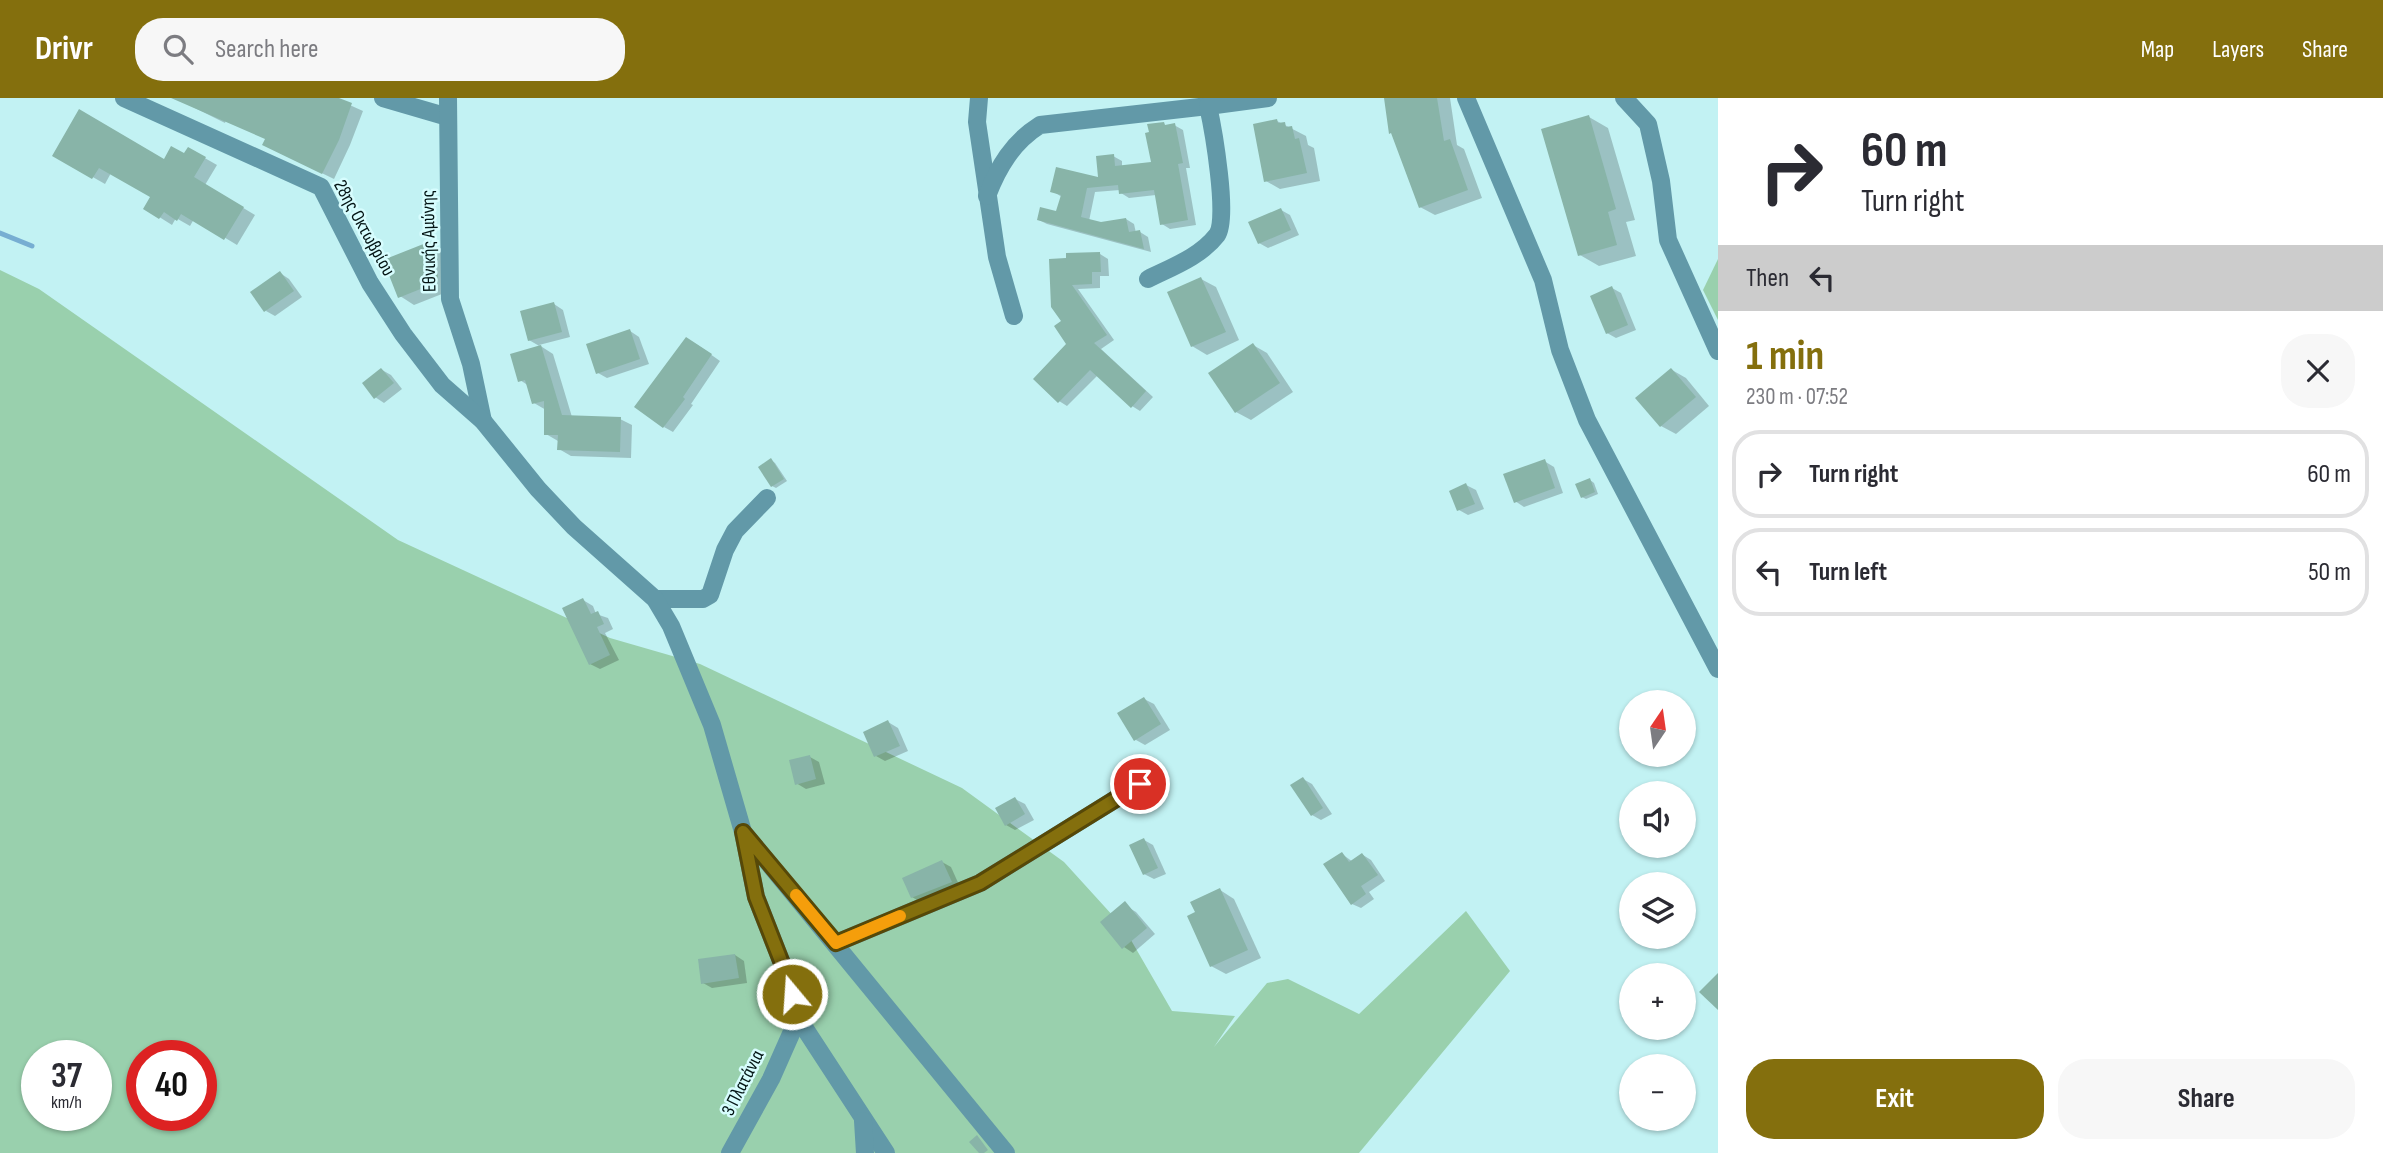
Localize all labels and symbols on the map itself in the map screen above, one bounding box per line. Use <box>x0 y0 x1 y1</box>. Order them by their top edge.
street label: 28ης Οκτωβρίου <box>328 176 400 280</box>
street label: Εθνικής Αμύνης <box>417 190 441 292</box>
north arrow <box>1619 690 1696 766</box>
pin <box>1110 754 1170 814</box>
position arrow <box>755 957 829 1031</box>
speed limit sign: 40 <box>126 1040 217 1131</box>
street label: 3 Πλατάνια <box>717 1046 769 1120</box>

